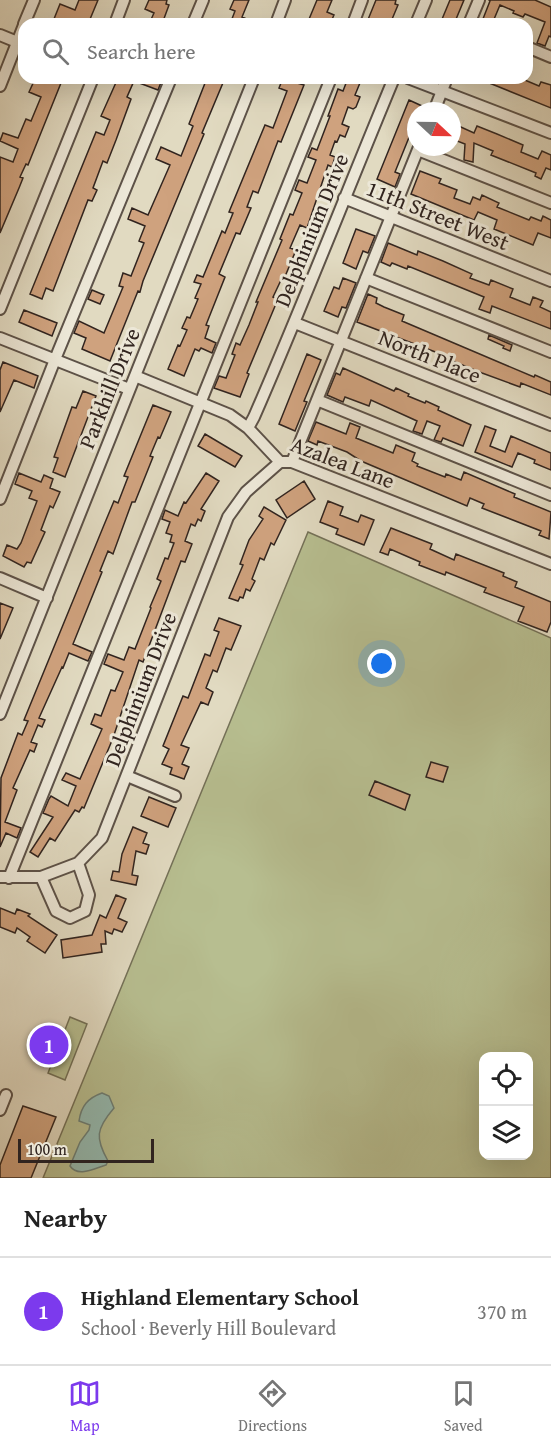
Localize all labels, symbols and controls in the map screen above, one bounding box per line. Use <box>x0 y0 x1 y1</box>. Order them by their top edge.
search box <box>18 18 533 84</box>
icon: search <box>39 35 72 68</box>
text: Search here <box>87 35 196 67</box>
north arrow <box>407 102 461 156</box>
street label: Delphinium Drive <box>266 148 356 312</box>
street label: 11th Street West <box>362 172 514 258</box>
street label: North Place <box>374 321 486 391</box>
street label: Parkhill Drive <box>70 323 148 453</box>
street label: Azalea Lane <box>286 428 400 496</box>
street label: Delphinium Drive <box>96 607 184 771</box>
your location <box>367 649 396 678</box>
pin: 1 <box>29 1022 68 1068</box>
map controls <box>479 1052 533 1160</box>
button: locate <box>479 1052 533 1106</box>
button: layers <box>479 1106 533 1160</box>
scale bar <box>18 1136 154 1164</box>
text: 100 m <box>27 1137 67 1161</box>
text: Nearby <box>24 1198 107 1237</box>
text: Highland Elementary School <box>81 1281 359 1313</box>
text: 1 <box>38 1297 49 1326</box>
text: 370 m <box>477 1297 527 1326</box>
text: School · Beverly Hill Boulevard <box>81 1313 336 1342</box>
tab: Map <box>68 1377 101 1437</box>
tab: Directions <box>238 1377 307 1437</box>
tab: Saved <box>444 1377 483 1437</box>

